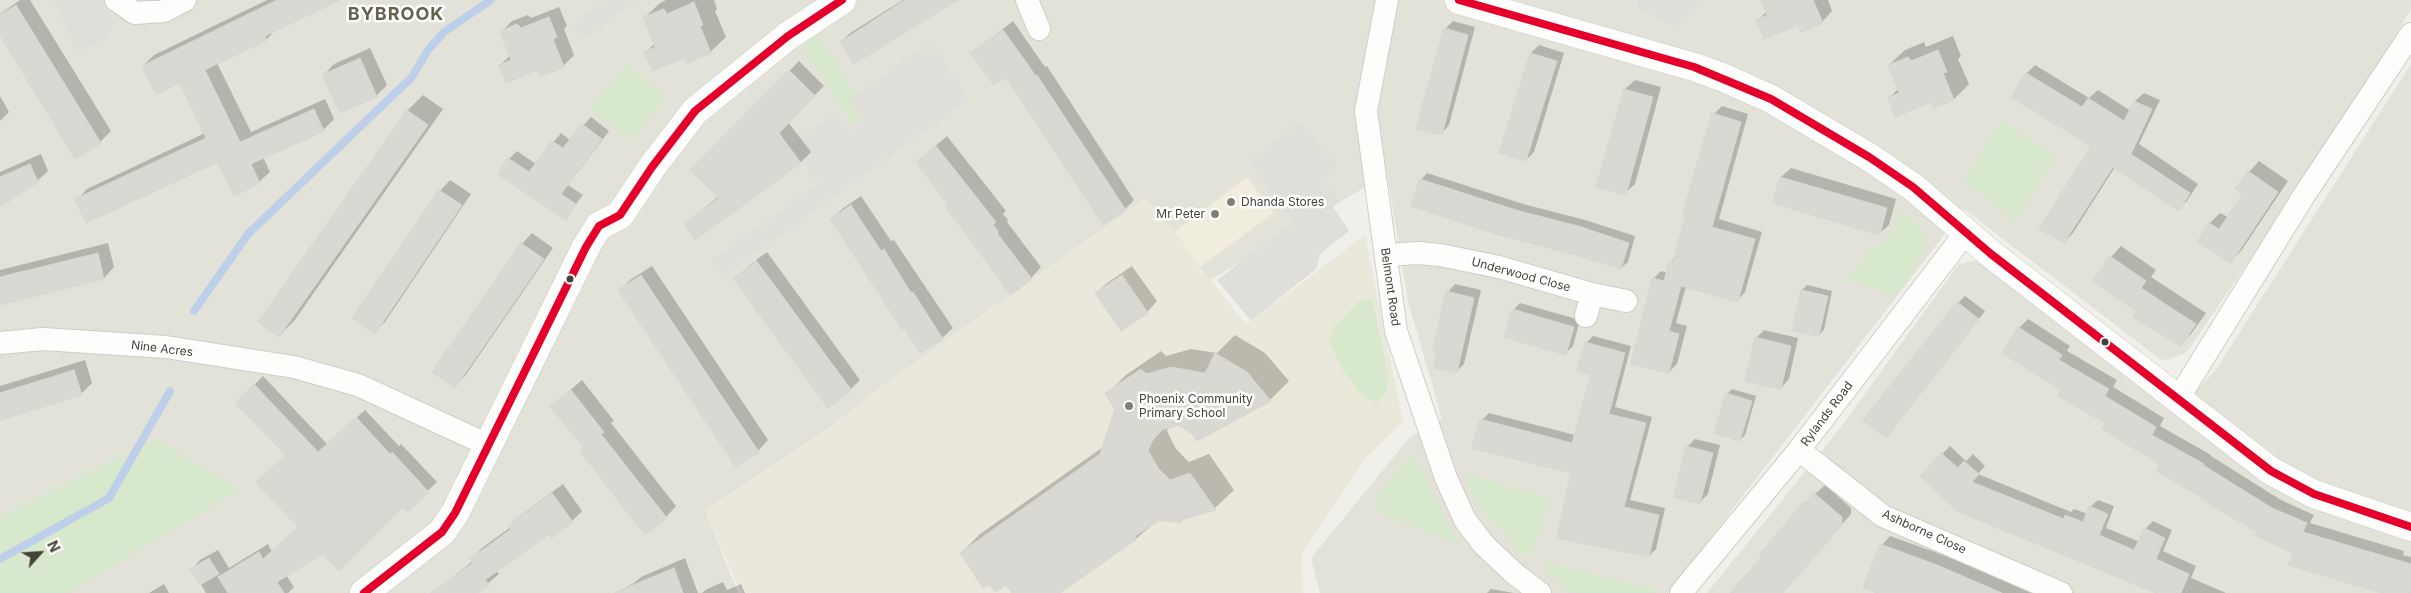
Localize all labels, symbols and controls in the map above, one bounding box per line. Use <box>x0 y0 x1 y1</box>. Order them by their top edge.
district label: BYBROOK <box>347 4 445 26</box>
place label: Dhanda Stores <box>1241 195 1324 209</box>
marker: Dhanda Stores <box>1225 196 1237 208</box>
place label: Mr Peter <box>1156 207 1205 221</box>
marker: Mr Peter <box>1209 208 1221 220</box>
street label: Belmont Road <box>1377 247 1403 327</box>
street label: Underwood Close <box>1470 255 1572 295</box>
unlabelled marker <box>565 274 575 284</box>
unlabelled marker <box>2100 337 2110 347</box>
street label: Nine Acres <box>130 338 194 360</box>
street label: Rylands Road <box>1798 379 1856 449</box>
place label: Phoenix Community Primary School <box>1139 392 1253 420</box>
marker: Phoenix Community Primary School <box>1123 400 1135 412</box>
street label: Ashborne Close <box>1880 507 1968 557</box>
north arrow <box>15 528 65 578</box>
text: N <box>44 538 64 555</box>

